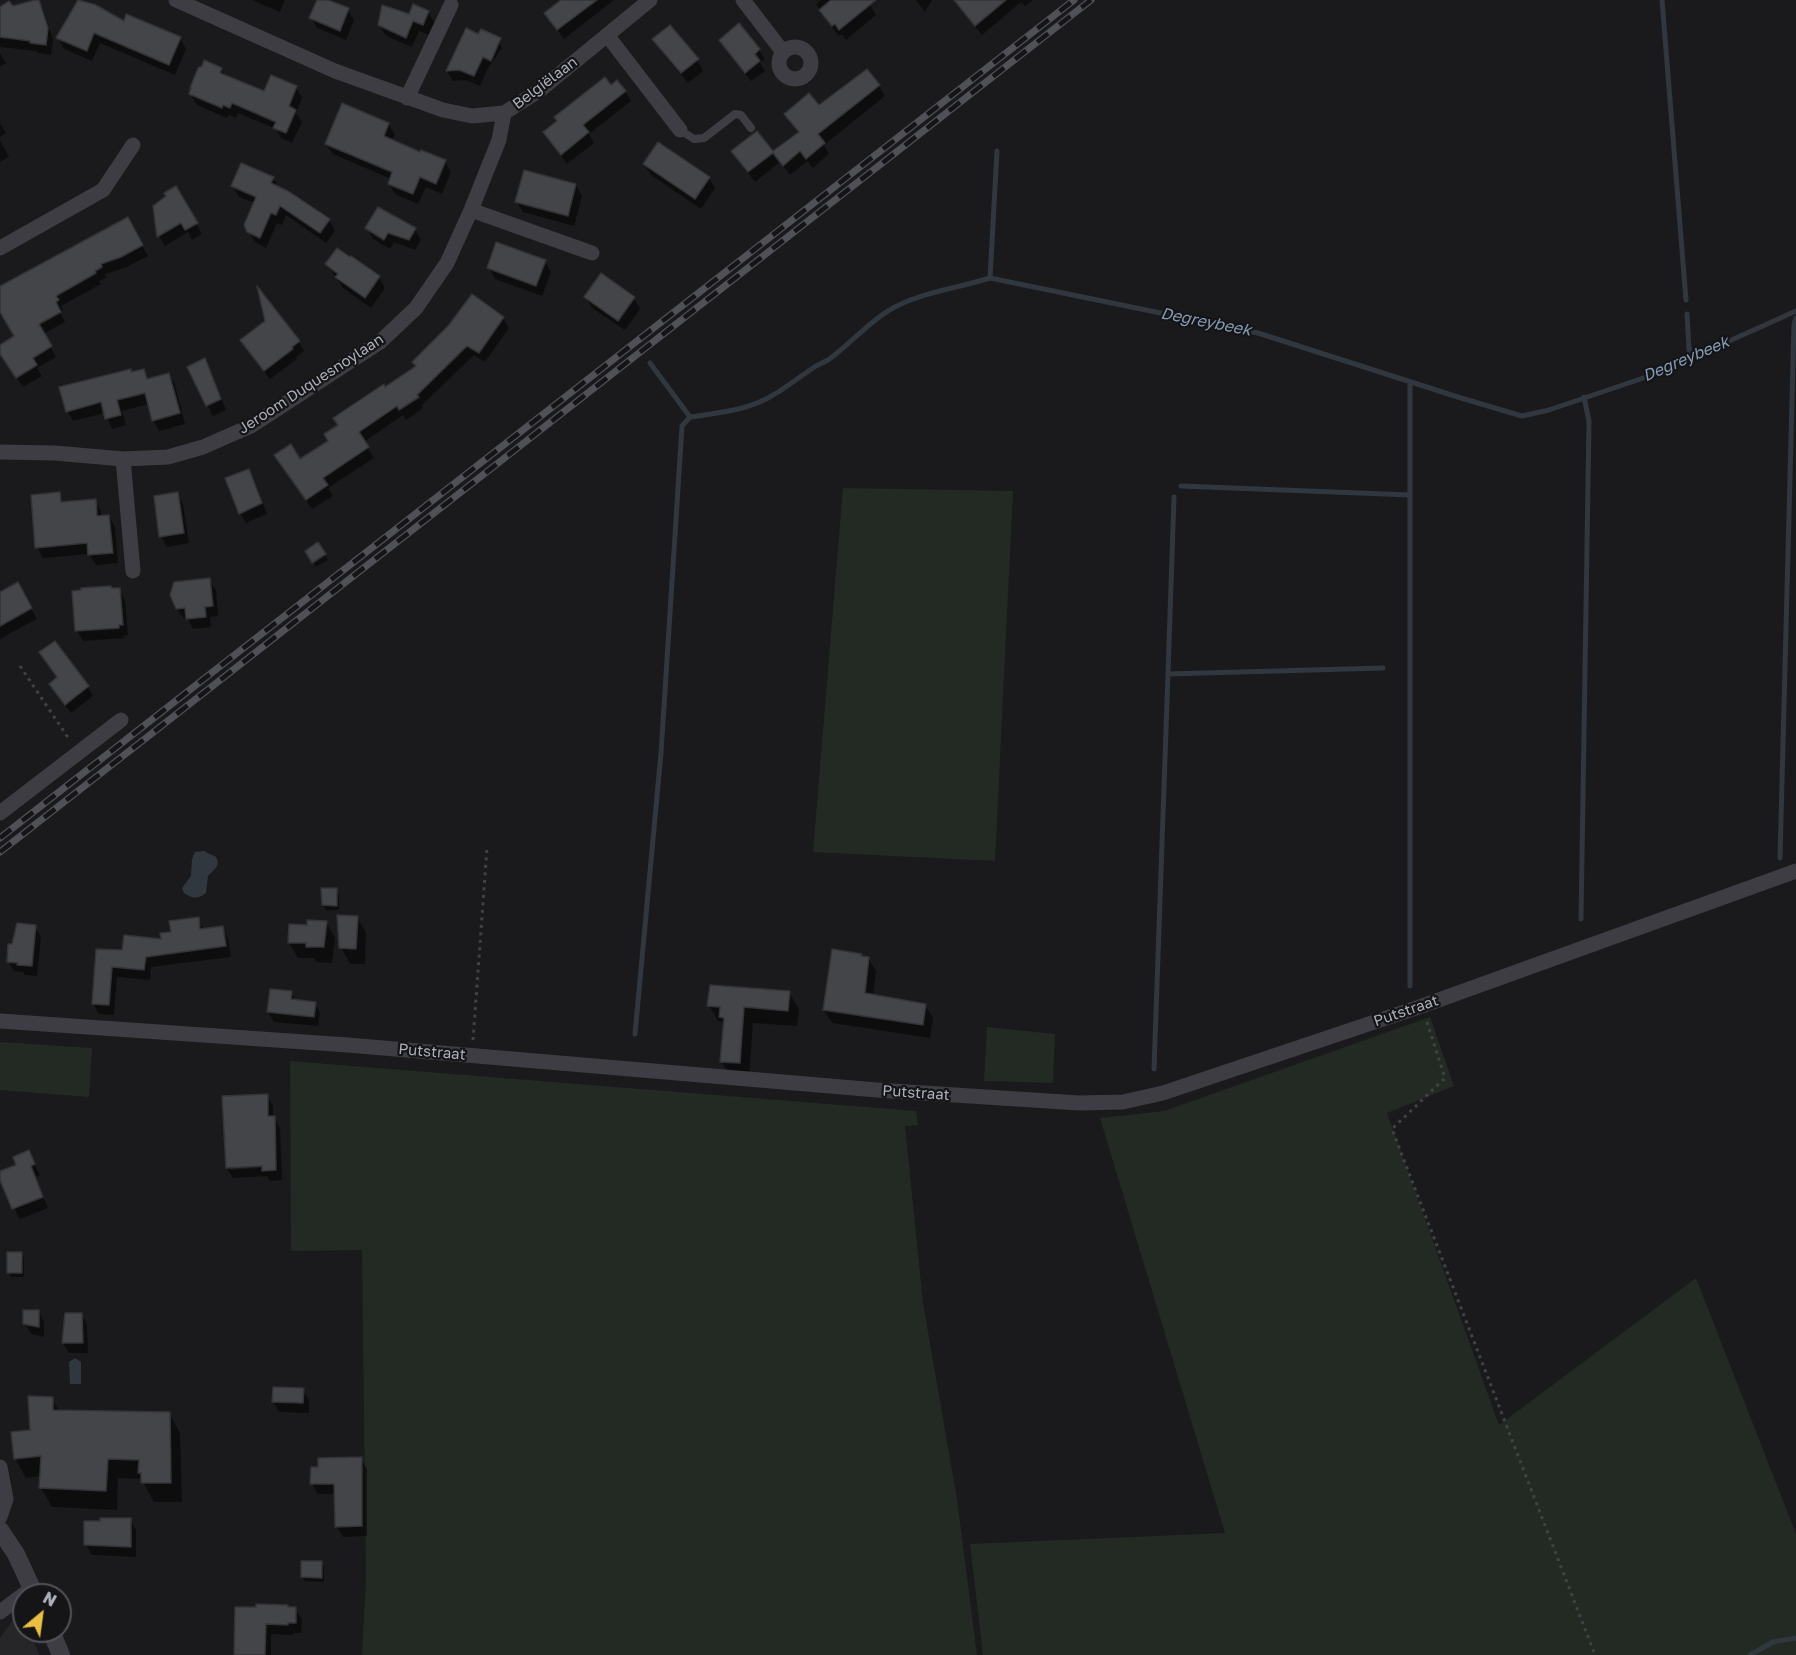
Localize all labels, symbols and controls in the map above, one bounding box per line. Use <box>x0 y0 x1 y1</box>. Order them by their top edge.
street label: Belgiëlaan <box>509 53 581 113</box>
water label: Degreybeek <box>1159 304 1253 340</box>
street label: Jeroom Duquesnoylaan <box>235 330 387 438</box>
water label: Degreybeek <box>1640 332 1732 386</box>
street label: Putstraat <box>1371 992 1441 1030</box>
street label: Putstraat <box>398 1040 466 1064</box>
street label: Putstraat <box>882 1082 950 1104</box>
north arrow <box>12 1583 72 1643</box>
text: N <box>40 1587 60 1611</box>

